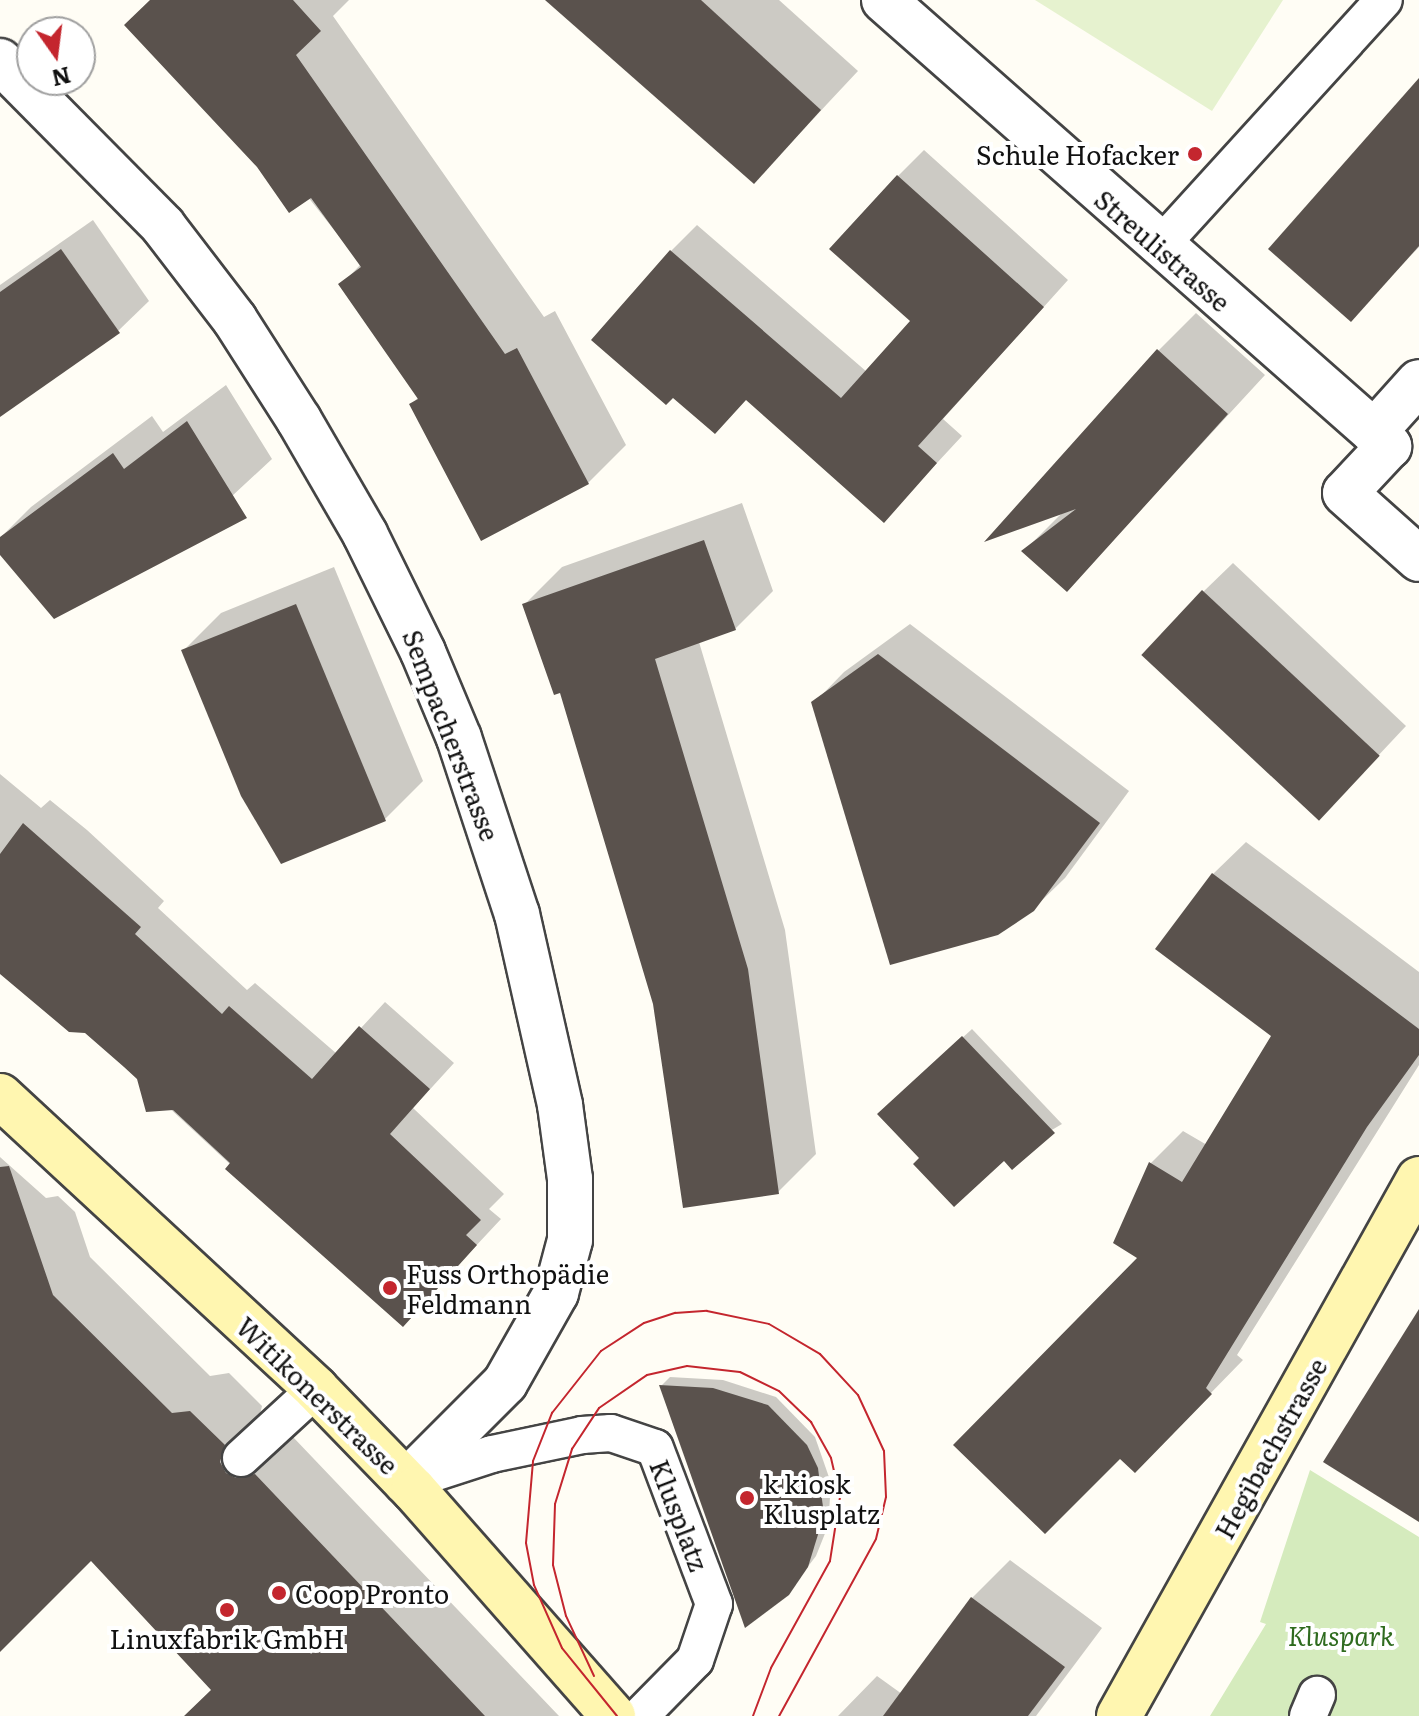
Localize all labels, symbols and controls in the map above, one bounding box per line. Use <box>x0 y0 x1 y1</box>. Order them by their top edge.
north arrow <box>16 16 96 96</box>
text: N <box>48 60 74 96</box>
place label: Schule Hofacker <box>976 138 1179 170</box>
marker: Schule Hofacker <box>1186 145 1204 163</box>
street label: Streulistrasse <box>1089 183 1237 317</box>
street label: Sempacherstrasse <box>397 625 507 845</box>
place label: Fuss Orthopädie Feldmann <box>406 1257 609 1318</box>
marker: Fuss Orthopädie Feldmann <box>381 1279 399 1297</box>
street label: Witikonerstrasse <box>231 1310 405 1480</box>
street label: Hegibachstrasse <box>1207 1352 1333 1544</box>
street label: Klusplatz <box>644 1455 716 1575</box>
place label: k kiosk Klusplatz <box>763 1467 880 1528</box>
marker: k kiosk Klusplatz <box>738 1489 756 1507</box>
place label: Coop Pronto <box>295 1577 449 1609</box>
marker: Coop Pronto <box>270 1584 288 1602</box>
marker: Linuxfabrik GmbH <box>218 1601 236 1619</box>
park label: Kluspark <box>1288 1619 1394 1651</box>
place label: Linuxfabrik GmbH <box>109 1622 345 1654</box>

